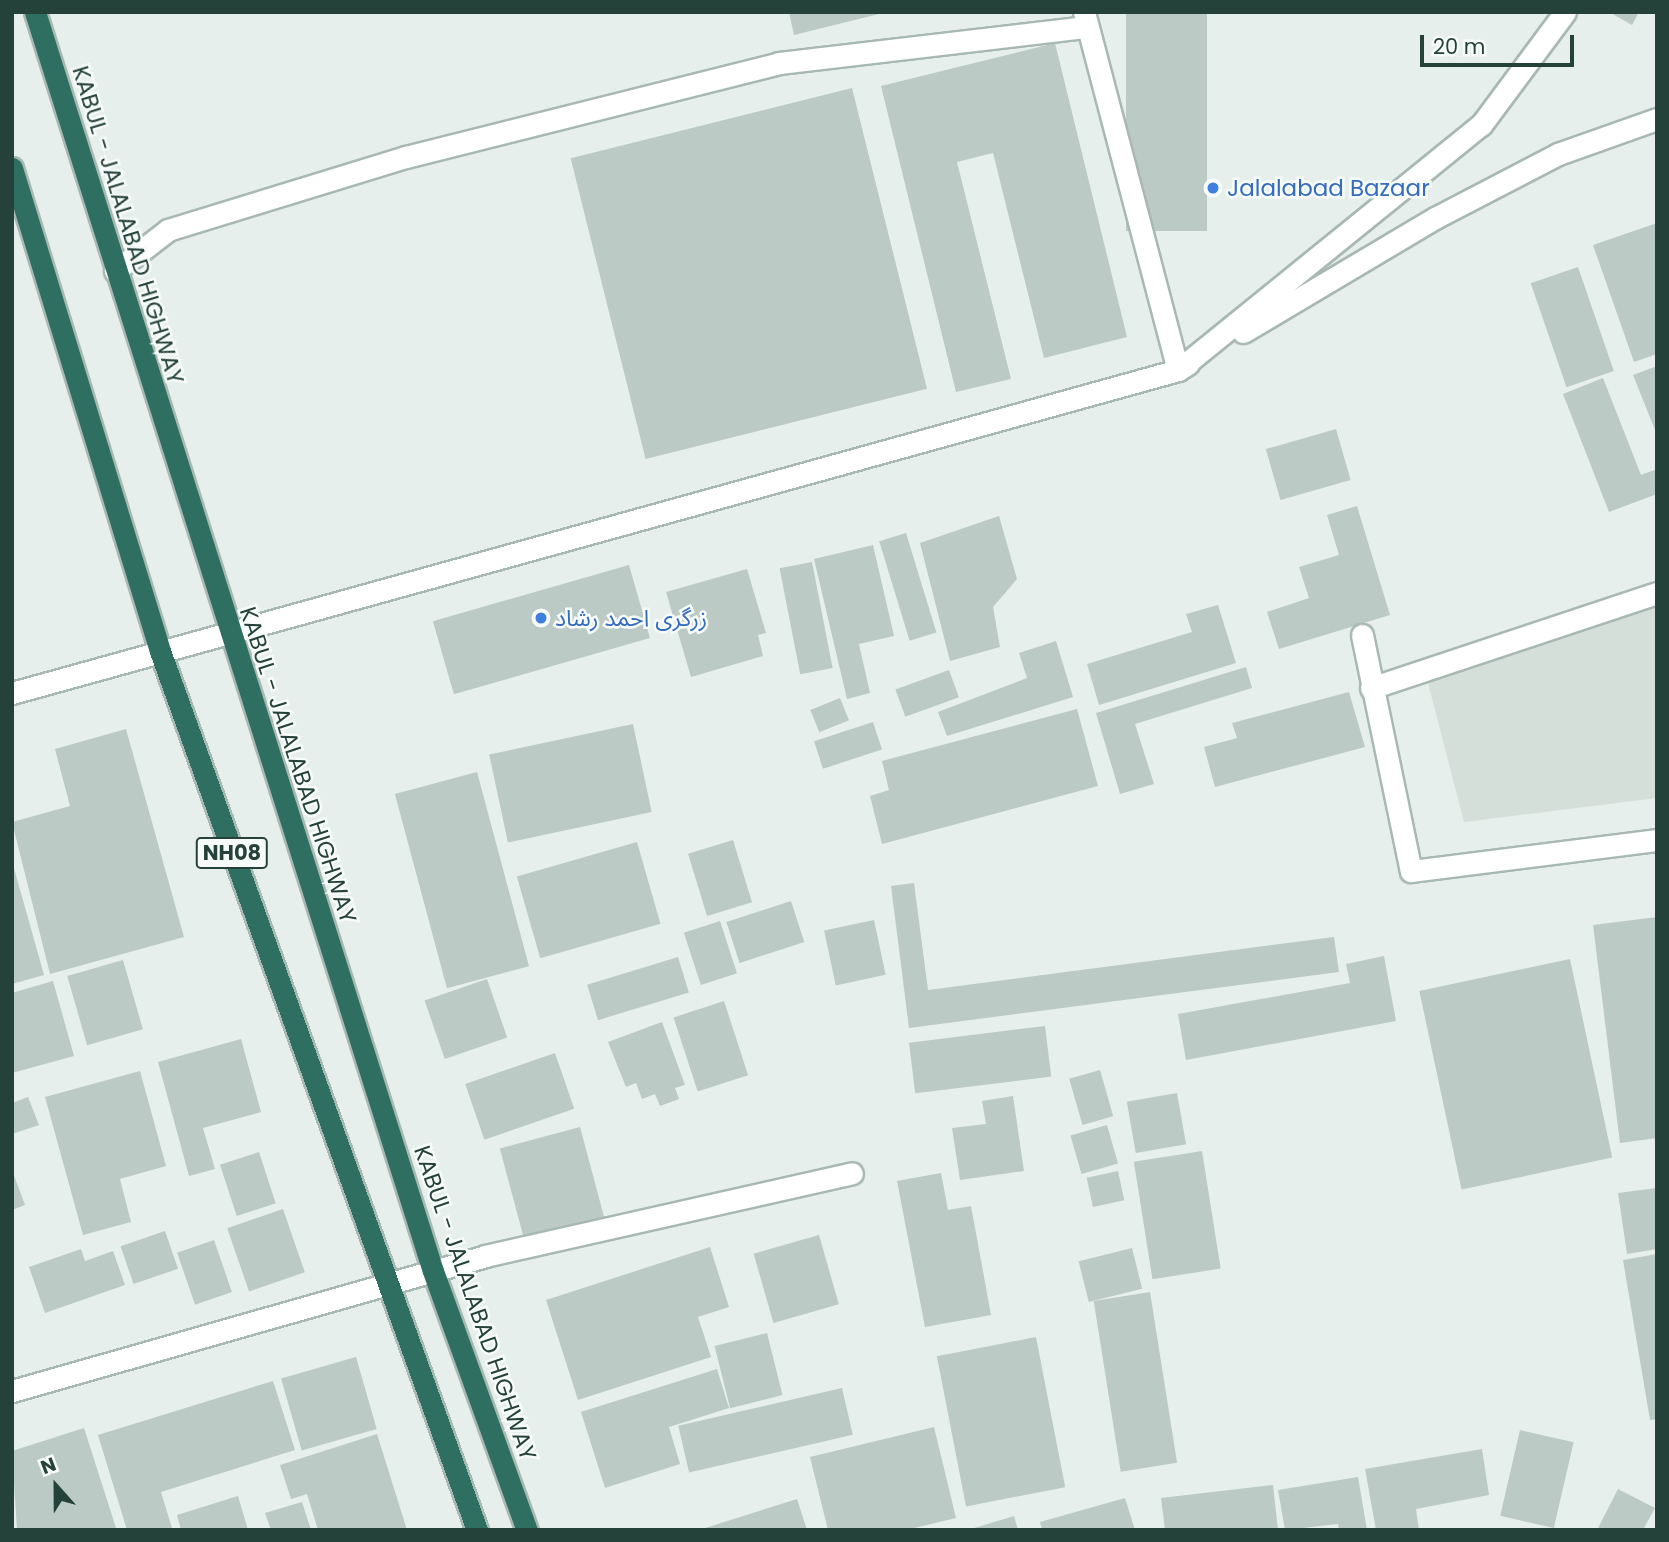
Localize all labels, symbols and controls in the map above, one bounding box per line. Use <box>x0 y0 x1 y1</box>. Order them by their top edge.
scale bar <box>1424 21 1578 65</box>
text: 20 m <box>1433 32 1486 61</box>
street label: KABUL - JALALABAD HIGHWAY <box>66 63 190 387</box>
place label: Jalalabad Bazaar <box>1227 174 1430 202</box>
marker: Jalalabad Bazaar <box>1205 180 1221 196</box>
street label: KABUL - JALALABAD HIGHWAY <box>234 603 362 927</box>
place label: زرگری احمد رشاد <box>555 604 707 632</box>
marker: زرگری احمد رشاد <box>533 610 549 626</box>
road number: NH08 <box>195 836 269 870</box>
street label: KABUL - JALALABAD HIGHWAY <box>408 1142 542 1464</box>
north arrow <box>21 1451 91 1521</box>
text: N <box>37 1451 60 1481</box>

